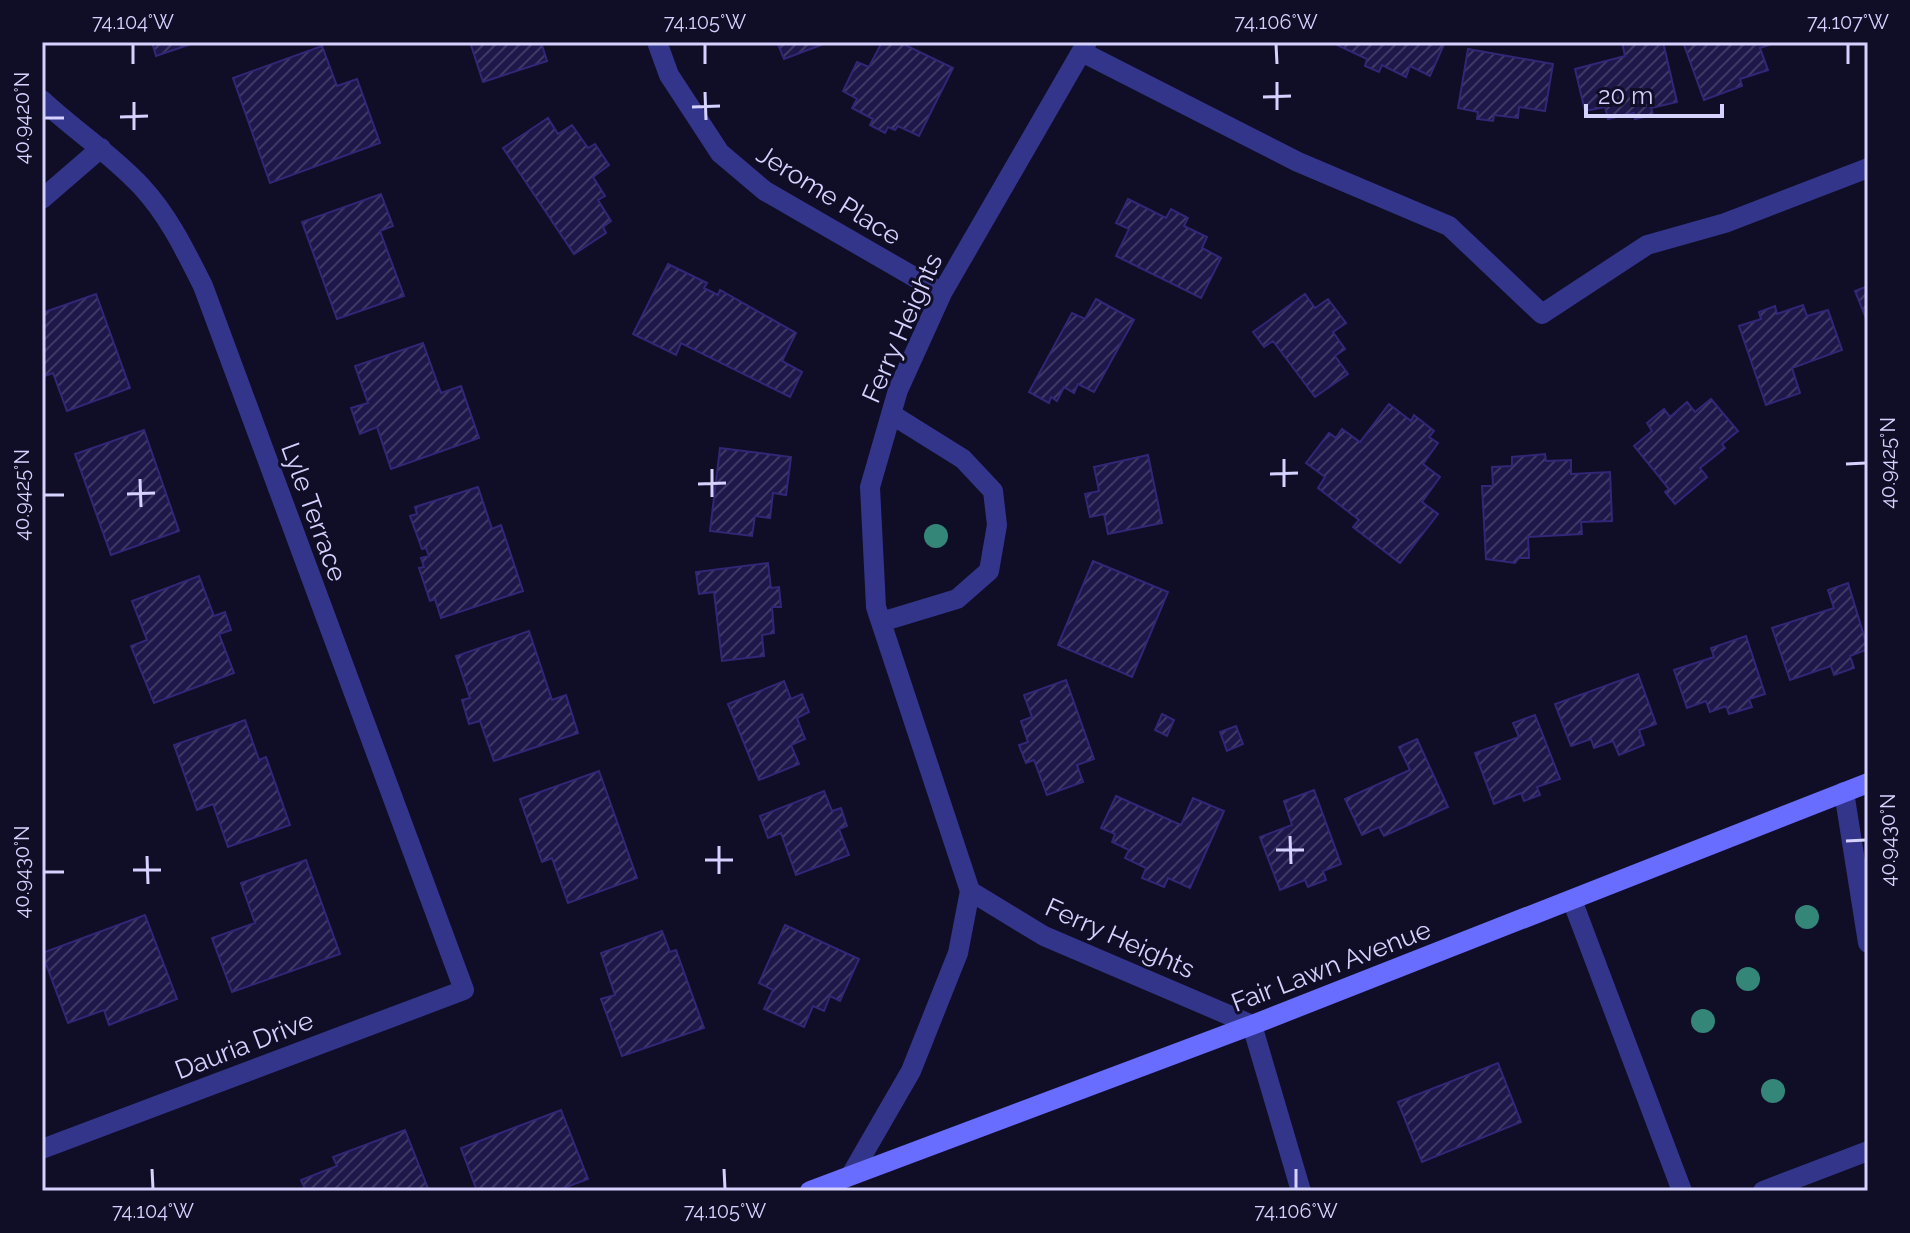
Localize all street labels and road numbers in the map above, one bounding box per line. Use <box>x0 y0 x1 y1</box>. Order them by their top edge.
street label: Jerome Place <box>751 139 907 251</box>
street label: Ferry Heights <box>856 249 948 407</box>
street label: Lyle Terrace <box>275 439 353 585</box>
street label: Ferry Heights <box>1041 892 1199 984</box>
street label: Fair Lawn Avenue <box>1227 914 1435 1018</box>
street label: Dauria Drive <box>171 1005 317 1085</box>

